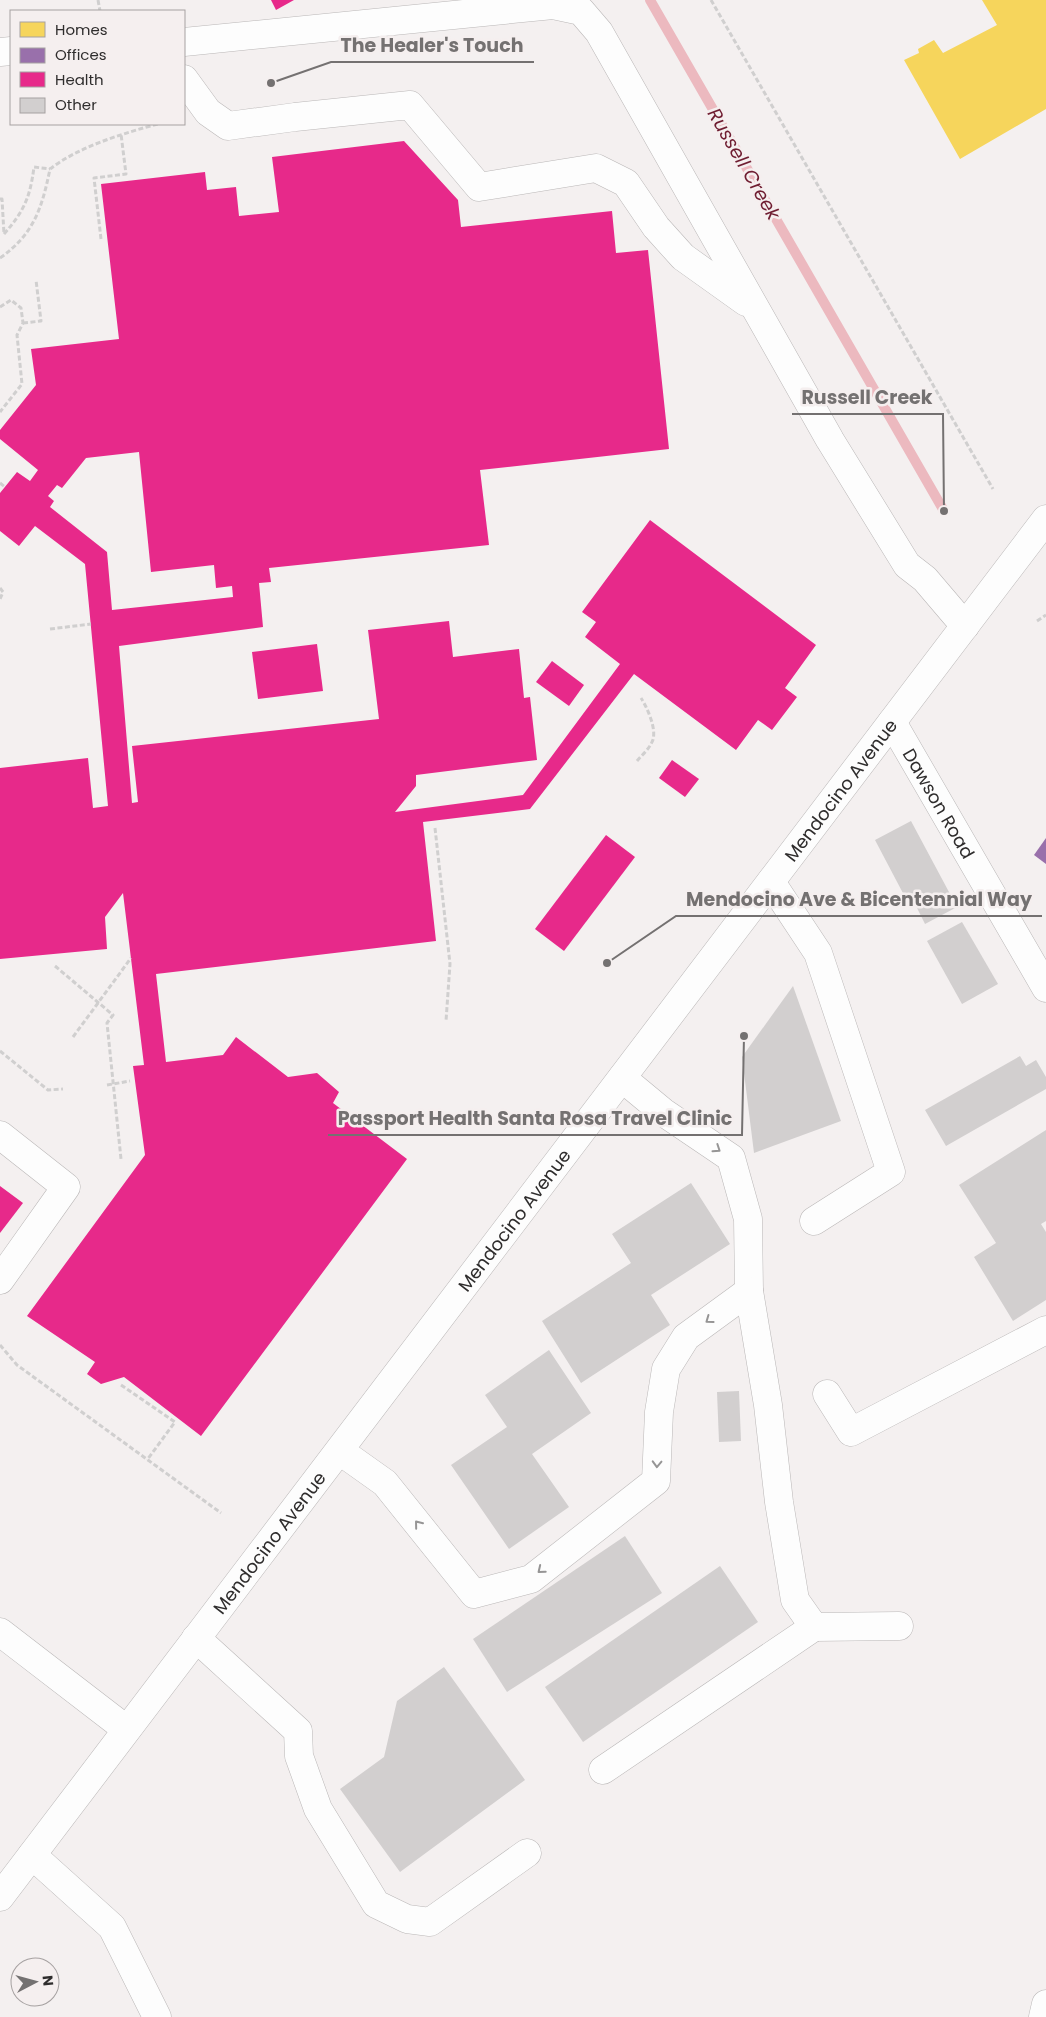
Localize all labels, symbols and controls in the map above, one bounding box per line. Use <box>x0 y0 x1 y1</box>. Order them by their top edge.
legend <box>10 10 185 125</box>
text: Homes <box>55 19 108 40</box>
callout: The Healer's Touch <box>331 28 534 62</box>
text: The Healer's Touch <box>341 32 523 59</box>
text: Offices <box>55 44 107 65</box>
text: Health <box>55 69 104 90</box>
text: Other <box>55 94 97 115</box>
water label: Russell Creek <box>701 103 788 226</box>
callout: Russell Creek <box>792 380 943 414</box>
text: Russell Creek <box>801 384 933 411</box>
street label: Mendocino Avenue <box>778 713 903 866</box>
street label: Dawson Road <box>897 744 981 863</box>
callout: Mendocino Ave & Bicentennial Way <box>676 882 1042 916</box>
text: Mendocino Ave & Bicentennial Way <box>686 886 1033 913</box>
callout: Passport Health Santa Rosa Travel Clinic <box>328 1101 742 1135</box>
text: Passport Health Santa Rosa Travel Clinic <box>338 1105 732 1132</box>
one-way arrow <box>712 1143 721 1152</box>
street label: Mendocino Avenue <box>452 1144 576 1296</box>
one-way arrow <box>705 1314 715 1323</box>
one-way arrow <box>652 1461 662 1469</box>
street label: Mendocino Avenue <box>207 1466 331 1619</box>
one-way arrow <box>415 1521 423 1530</box>
one-way arrow <box>538 1565 547 1573</box>
north arrow <box>10 1957 60 2007</box>
text: N <box>37 1974 58 1987</box>

